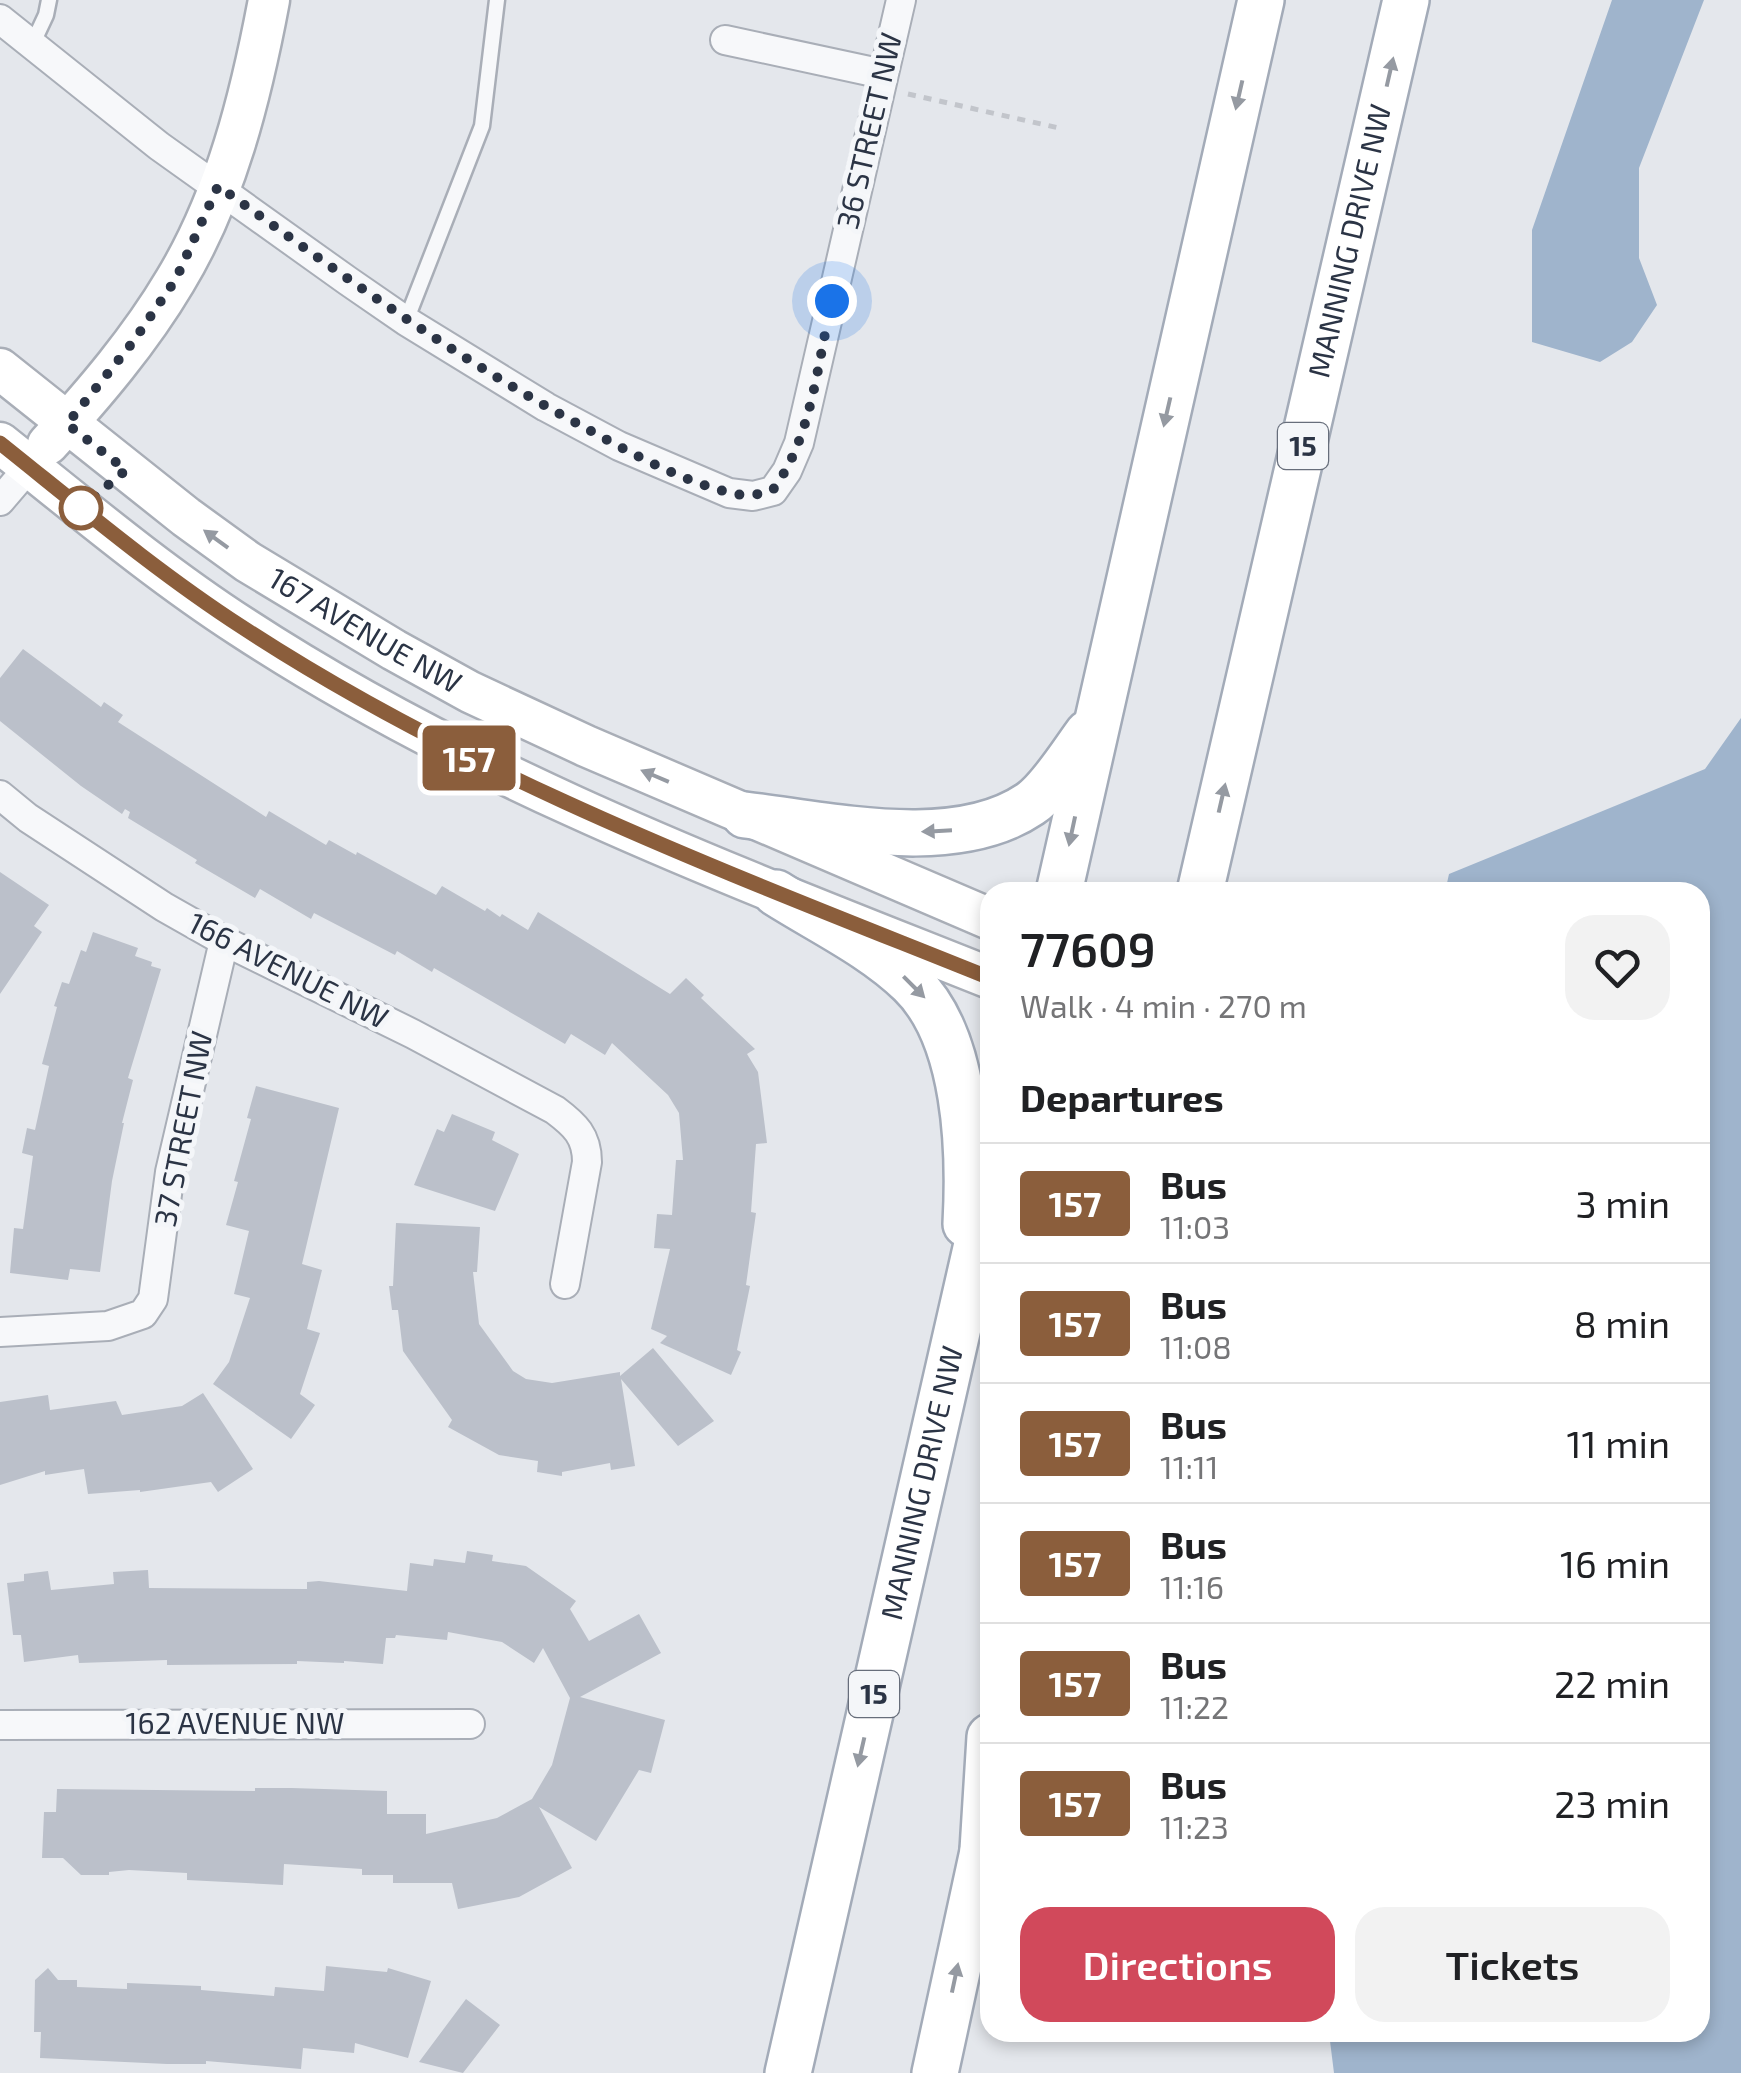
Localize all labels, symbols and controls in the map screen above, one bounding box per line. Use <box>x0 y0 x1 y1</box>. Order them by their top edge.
street label: 36 STREET NW <box>828 29 908 232</box>
one-way arrow <box>1383 56 1398 87</box>
one-way arrow <box>1231 80 1246 111</box>
street label: MANNING DRIVE NW <box>1299 100 1397 381</box>
your location <box>807 276 857 326</box>
one-way arrow <box>1158 397 1174 428</box>
road number: 15 <box>1278 423 1328 469</box>
unlabelled marker <box>60 487 102 529</box>
one-way arrow <box>203 530 230 549</box>
street label: 167 AVENUE NW <box>263 559 468 700</box>
line badge: 157 <box>412 726 526 790</box>
text: 157 <box>443 737 495 779</box>
one-way arrow <box>640 768 670 784</box>
one-way arrow <box>1215 782 1230 813</box>
one-way arrow <box>1064 816 1079 847</box>
one-way arrow <box>921 823 953 839</box>
street label: 166 AVENUE NW <box>183 903 395 1035</box>
button: heart <box>1565 915 1670 1020</box>
text: 77609 <box>1020 919 1156 977</box>
one-way arrow <box>901 975 925 999</box>
text: Walk · 4 min · 270 m <box>1020 986 1307 1024</box>
street label: 37 STREET NW <box>145 1028 219 1229</box>
text: Departures <box>1020 1074 1224 1120</box>
text: Bus <box>1160 1161 1227 1207</box>
text: 3 min <box>1576 1180 1670 1226</box>
text: 157 <box>1049 1182 1101 1224</box>
text: 11:03 <box>1160 1207 1230 1245</box>
text: Bus <box>1160 1281 1227 1327</box>
text: 8 min <box>1574 1300 1670 1346</box>
text: 157 <box>1049 1302 1101 1344</box>
text: 11:08 <box>1160 1327 1232 1365</box>
street label: MANNING DRIVE NW <box>872 1342 969 1623</box>
text: Bus <box>1160 1401 1227 1447</box>
text: 11 min <box>1566 1420 1670 1466</box>
text: 157 <box>1049 1422 1101 1464</box>
text: 11:11 <box>1160 1447 1219 1485</box>
text: Bus <box>1160 1521 1227 1567</box>
text: 16 min <box>1560 1540 1670 1586</box>
text: 157 <box>1049 1542 1101 1584</box>
text: 11:16 <box>1160 1567 1224 1605</box>
text: Bus <box>1160 1641 1227 1687</box>
text: 22 min <box>1554 1660 1670 1706</box>
text: 157 <box>1049 1662 1101 1704</box>
road number: 15 <box>849 1671 899 1717</box>
text: 11:22 <box>1160 1687 1229 1725</box>
street label: 162 AVENUE NW <box>126 1704 344 1740</box>
one-way arrow <box>853 1737 868 1768</box>
text: Bus <box>1160 1761 1227 1807</box>
text: 23 min <box>1554 1780 1670 1826</box>
text: 157 <box>1049 1782 1101 1824</box>
text: 11:23 <box>1160 1807 1229 1845</box>
button: Directions <box>1020 1907 1335 2022</box>
button: Tickets <box>1355 1907 1670 2022</box>
one-way arrow <box>948 1962 963 1993</box>

